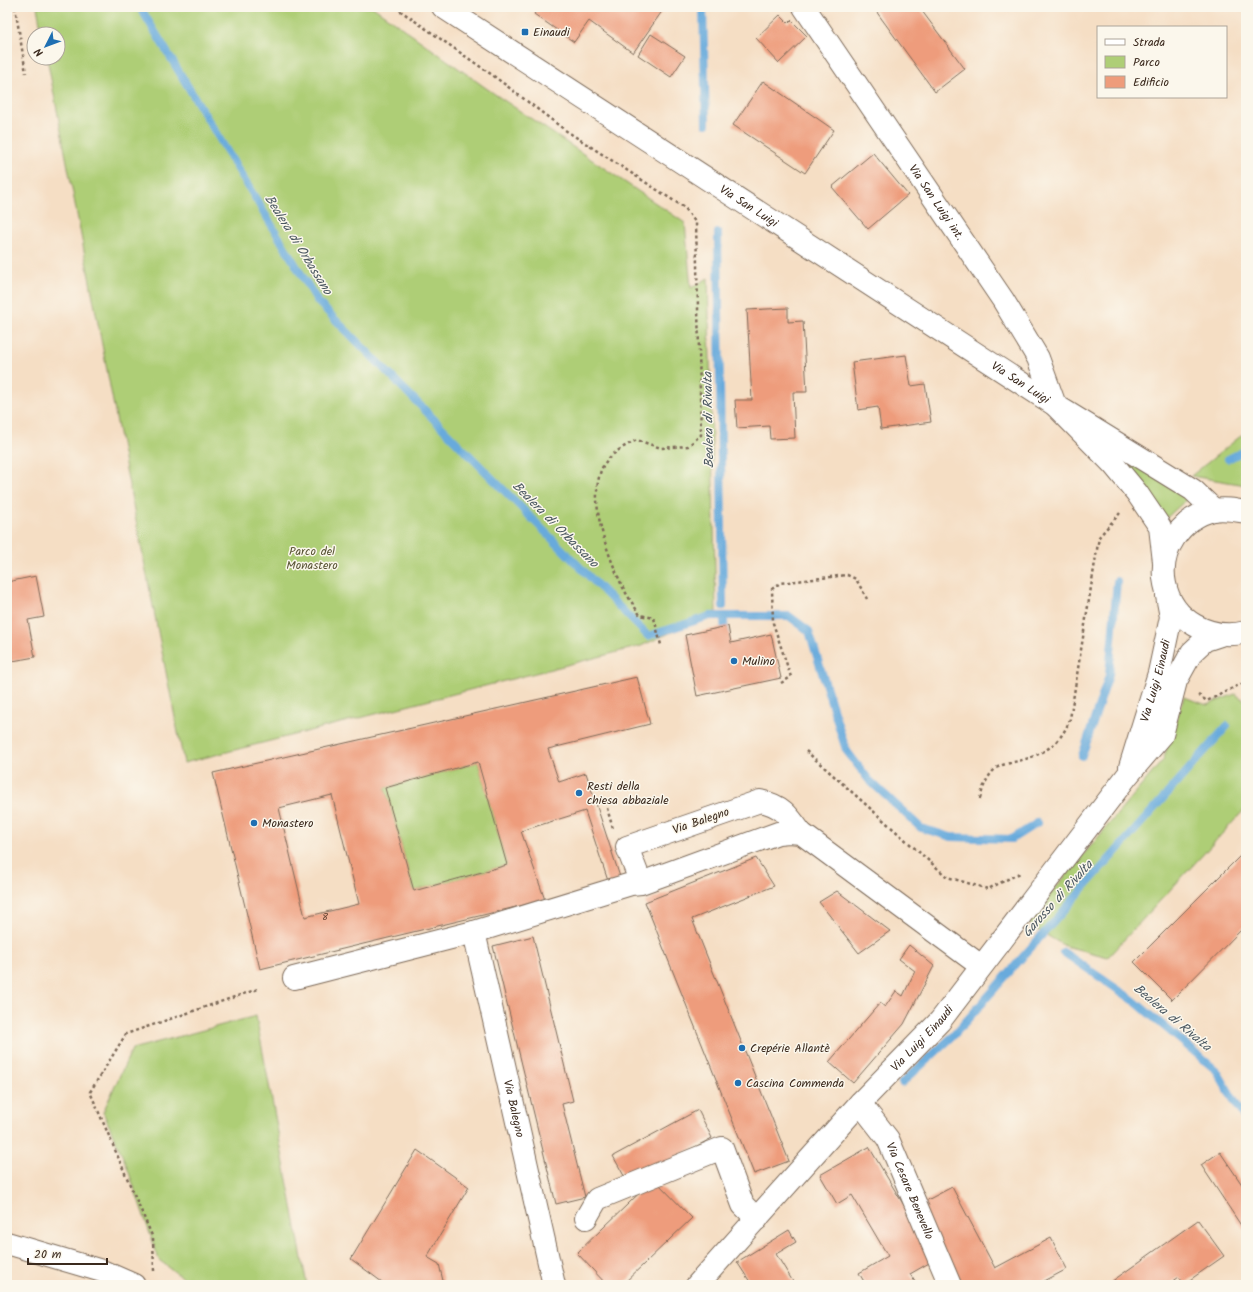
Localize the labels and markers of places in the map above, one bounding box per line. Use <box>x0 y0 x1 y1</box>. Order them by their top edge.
place label: Einaudi <box>533 23 571 42</box>
marker: Einaudi <box>520 27 530 37</box>
place label: Mulino <box>742 652 775 671</box>
marker: Mulino <box>729 656 739 666</box>
place label: Resti della chiesa abbaziale <box>587 777 669 810</box>
marker: Resti della chiesa abbaziale <box>574 788 584 798</box>
place label: Monastero <box>262 814 314 833</box>
marker: Monastero <box>249 818 259 828</box>
place label: Crepérie Allantè <box>750 1039 830 1058</box>
marker: Crepérie Allantè <box>737 1043 747 1053</box>
place label: Cascina Commenda <box>746 1074 844 1093</box>
marker: Cascina Commenda <box>733 1078 743 1088</box>

